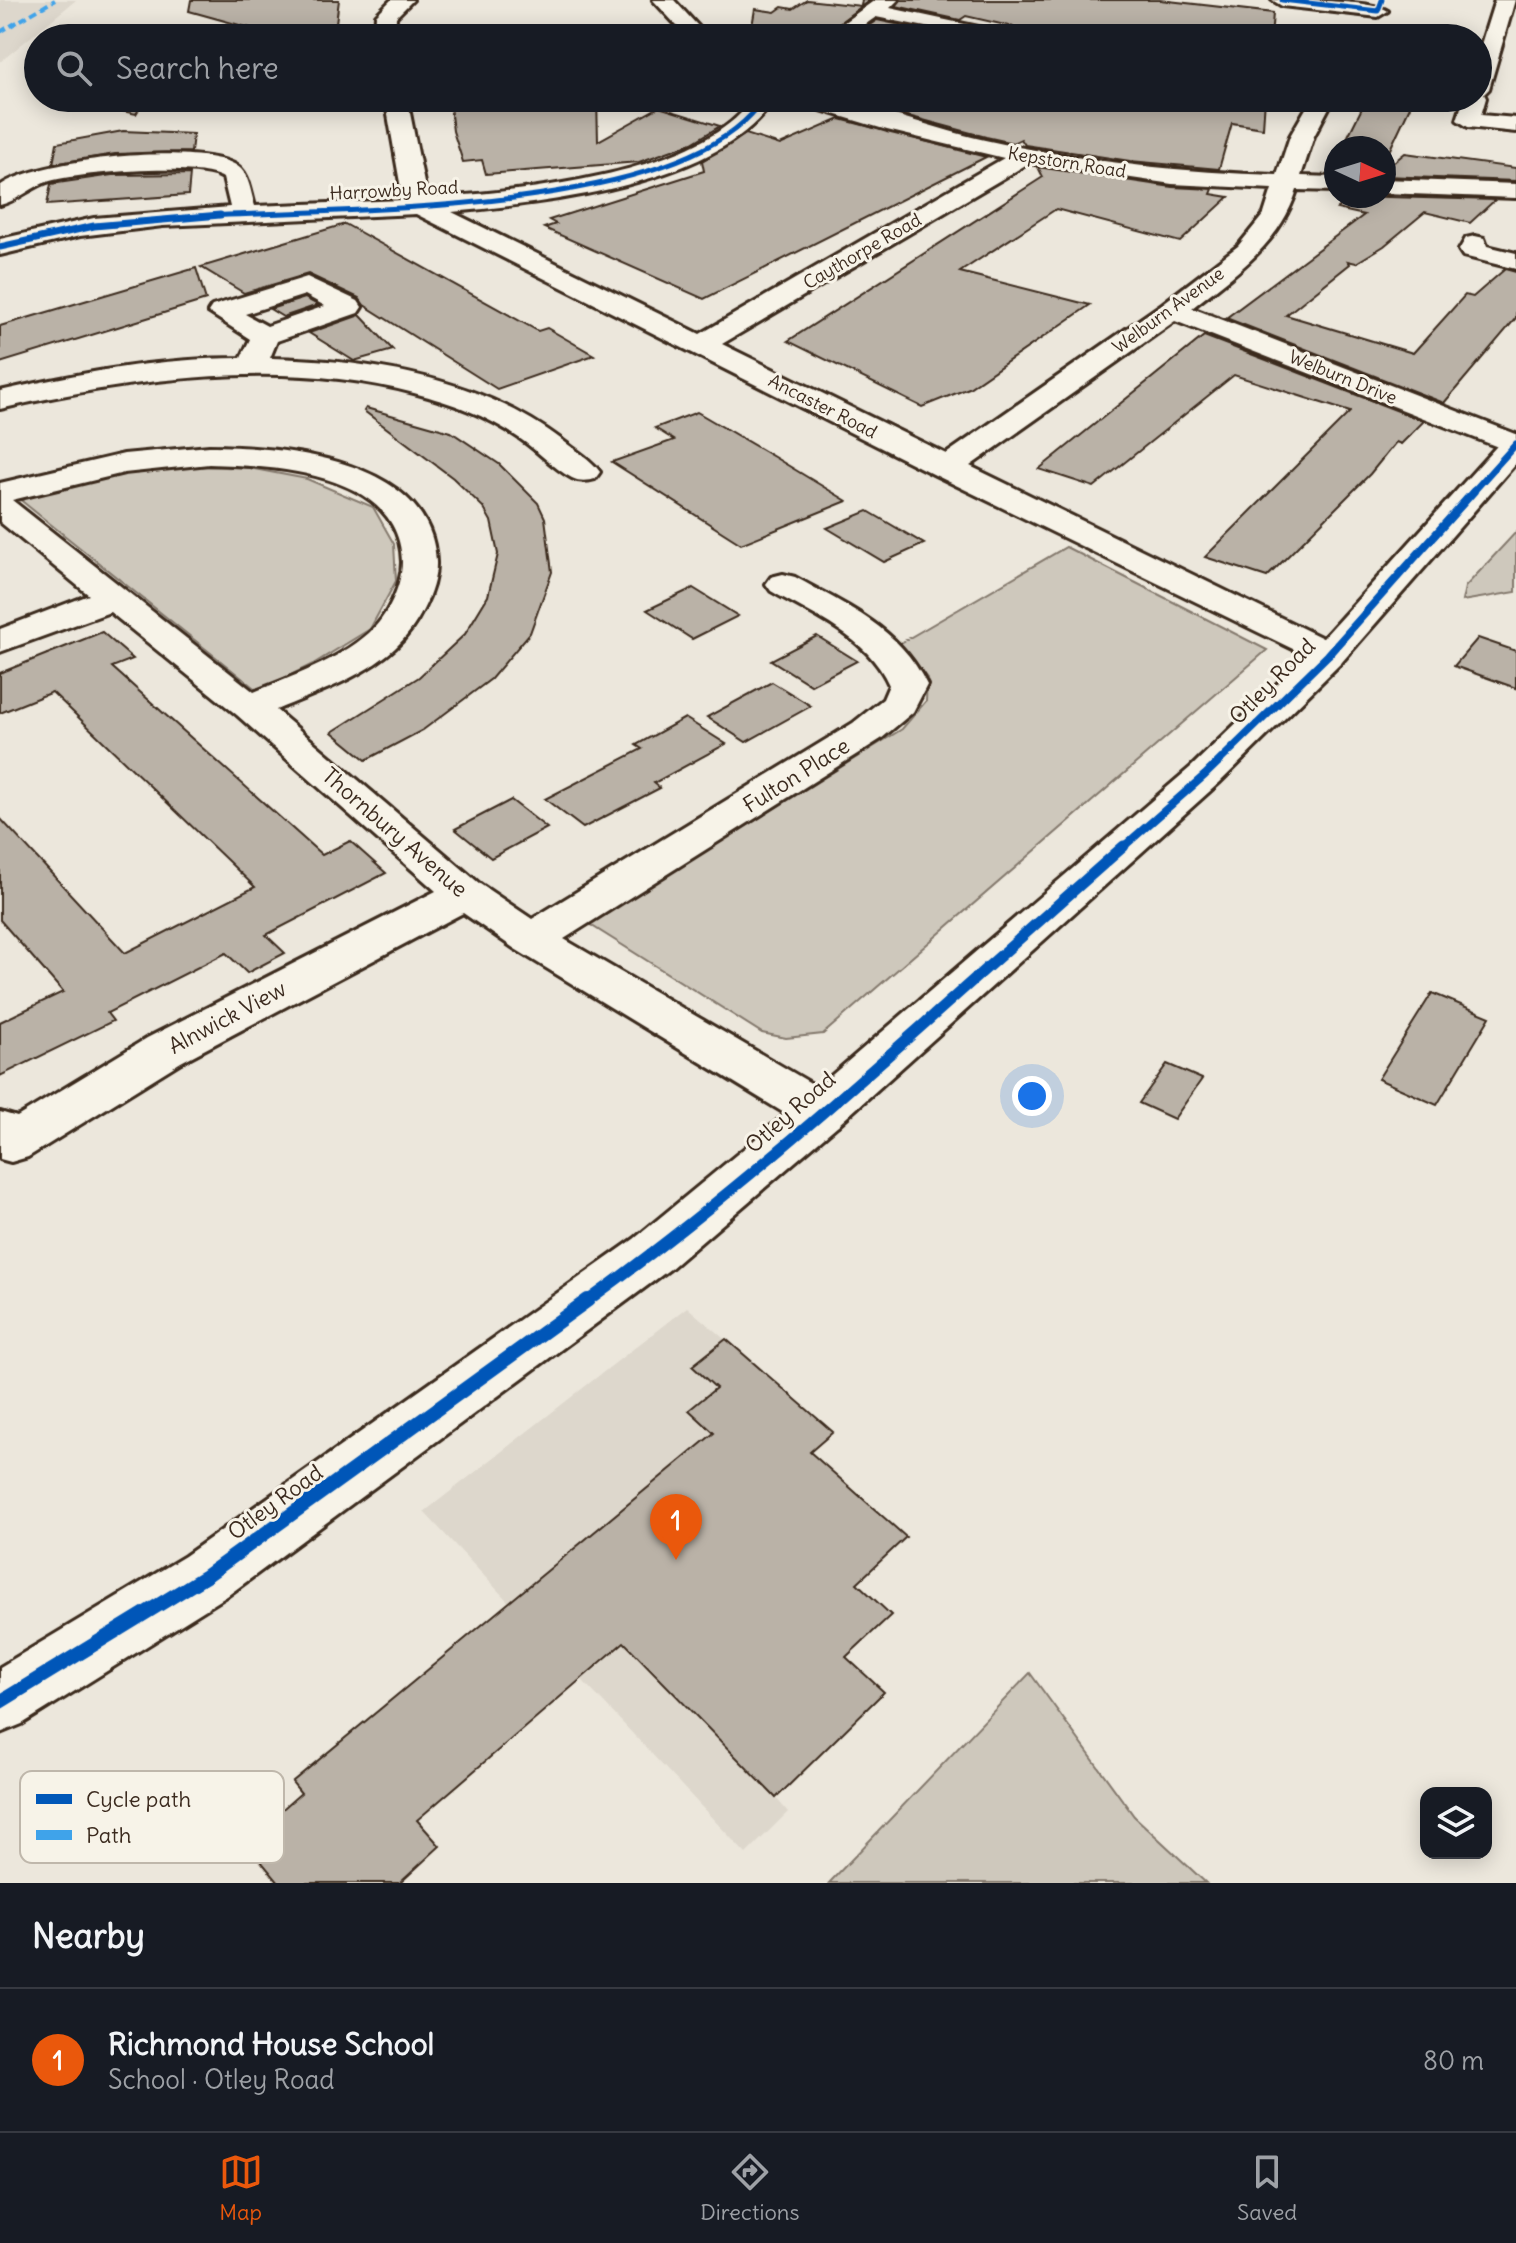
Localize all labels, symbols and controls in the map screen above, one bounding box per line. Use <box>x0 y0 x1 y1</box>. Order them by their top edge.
search box <box>24 24 1492 112</box>
icon: search <box>52 46 96 90</box>
text: Search here <box>116 49 279 87</box>
north arrow <box>1324 136 1396 208</box>
street label: Kepstorn Road <box>1006 141 1128 183</box>
street label: Harrowby Road <box>329 175 459 205</box>
street label: Caythorpe Road <box>799 208 925 294</box>
street label: Welburn Avenue <box>1108 262 1228 358</box>
street label: Welburn Drive <box>1286 345 1400 409</box>
street label: Ancaster Road <box>765 369 882 443</box>
street label: Otley Road <box>1223 632 1321 730</box>
street label: Fulton Place <box>738 731 854 819</box>
street label: Thornbury Avenue <box>316 761 474 903</box>
street label: Alnwick View <box>163 974 291 1060</box>
street label: Otley Road <box>739 1065 841 1159</box>
your location <box>1012 1076 1052 1116</box>
street label: Otley Road <box>222 1458 328 1546</box>
pin: 1 <box>650 1494 702 1560</box>
legend <box>20 1771 284 1863</box>
text: Cycle path <box>86 1785 191 1813</box>
map controls <box>1420 1787 1492 1859</box>
button: layers <box>1420 1787 1492 1859</box>
text: Path <box>86 1821 131 1849</box>
text: Nearby <box>32 1914 145 1957</box>
text: Richmond House School <box>108 2025 434 2063</box>
text: 1 <box>53 2044 63 2077</box>
text: 80 m <box>1423 2044 1484 2077</box>
text: School · Otley Road <box>108 2063 335 2096</box>
tab: Map <box>219 2150 263 2226</box>
tab: Directions <box>700 2150 800 2226</box>
tab: Saved <box>1237 2150 1297 2226</box>

